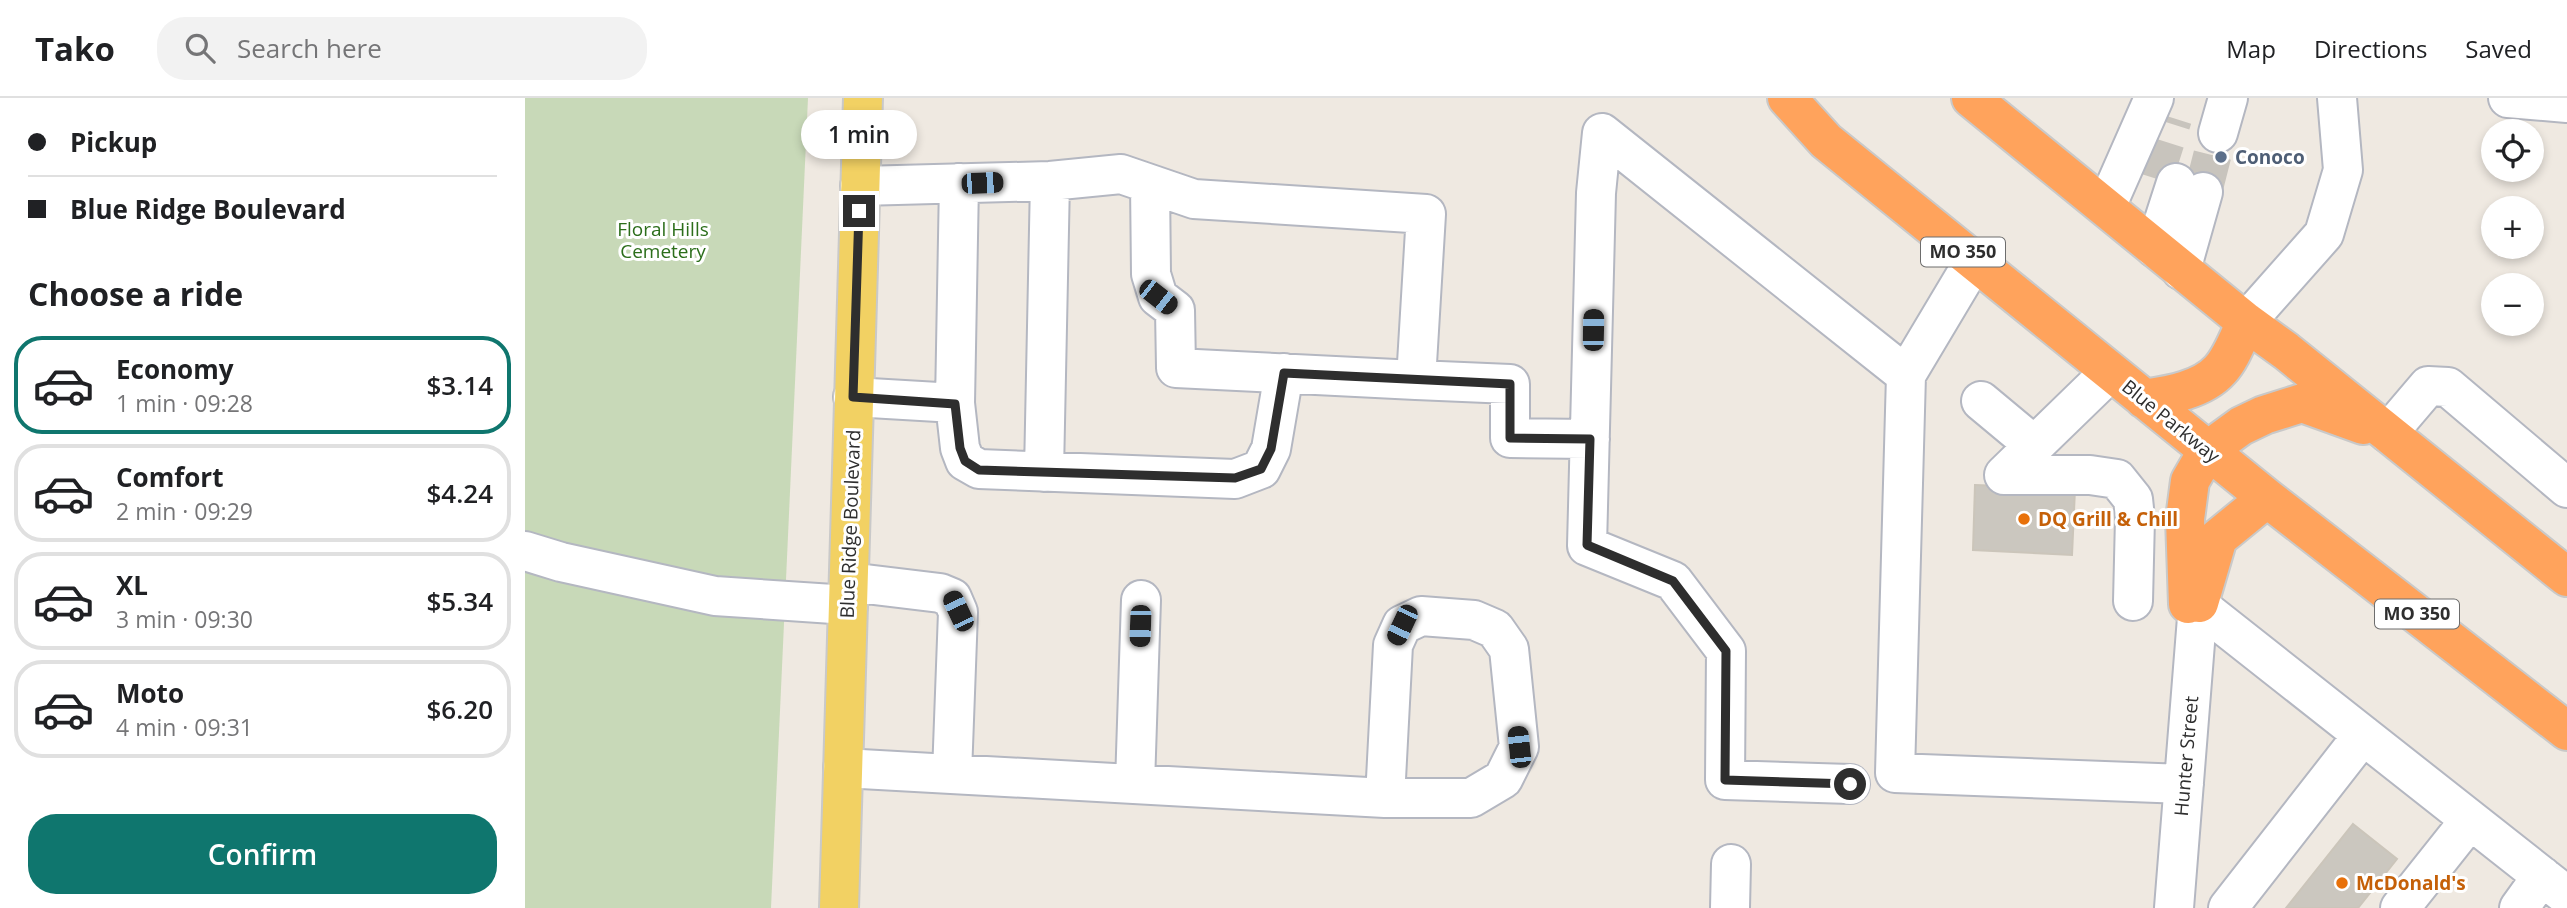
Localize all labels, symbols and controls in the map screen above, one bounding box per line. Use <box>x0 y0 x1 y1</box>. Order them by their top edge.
search box <box>157 17 647 80</box>
text: Tako <box>35 26 115 71</box>
icon: search <box>181 29 219 67</box>
text: Search here <box>237 30 382 66</box>
text: Map <box>2226 32 2276 65</box>
text: Directions <box>2314 32 2427 65</box>
text: Saved <box>2465 32 2532 65</box>
callout: 1 min <box>801 109 917 158</box>
text: 1 min <box>828 118 890 150</box>
map controls <box>2481 119 2544 336</box>
button: locate <box>2481 119 2544 182</box>
text: Pickup <box>70 124 157 160</box>
place label: Conoco <box>2235 144 2305 170</box>
marker: Conoco <box>2213 149 2229 165</box>
car <box>961 172 1004 194</box>
text: Blue Ridge Boulevard <box>70 191 346 227</box>
route end <box>843 195 875 227</box>
button: + <box>2481 196 2544 259</box>
park label: Floral Hills Cemetery <box>617 216 709 264</box>
road number: MO 350 <box>1921 238 2005 266</box>
text: Choose a ride <box>28 272 243 315</box>
button: − <box>2481 273 2544 336</box>
car <box>1135 276 1182 318</box>
car <box>1583 309 1604 351</box>
text: Economy <box>116 351 234 387</box>
icon: car <box>32 354 95 417</box>
text: $3.14 <box>426 367 493 403</box>
street label: Blue Parkway <box>2117 373 2226 469</box>
text: 1 min · 09:28 <box>116 387 253 419</box>
street label: Blue Ridge Boulevard <box>834 429 866 619</box>
text: Comfort <box>116 459 223 495</box>
icon: car <box>32 462 95 525</box>
text: $4.24 <box>426 475 493 511</box>
text: 2 min · 09:29 <box>116 495 253 527</box>
place label: DQ Grill & Chill <box>2038 506 2178 532</box>
marker: DQ Grill & Chill <box>2016 511 2032 527</box>
text: XL <box>116 567 148 603</box>
icon: car <box>32 570 95 633</box>
text: $5.34 <box>426 583 493 619</box>
car <box>940 588 977 634</box>
road number: MO 350 <box>2375 600 2459 628</box>
car <box>1384 602 1421 648</box>
text: 3 min · 09:30 <box>116 603 253 635</box>
car <box>1129 605 1152 647</box>
text: Moto <box>116 675 184 711</box>
icon: car <box>32 678 95 741</box>
text: $6.20 <box>426 691 493 727</box>
street label: Hunter Street <box>2168 695 2204 817</box>
text: 4 min · 09:31 <box>116 711 253 743</box>
car <box>1507 725 1532 769</box>
route start <box>1834 768 1866 800</box>
button: Confirm <box>28 814 497 894</box>
place label: McDonald's <box>2356 870 2466 896</box>
marker: McDonald's <box>2334 875 2350 891</box>

